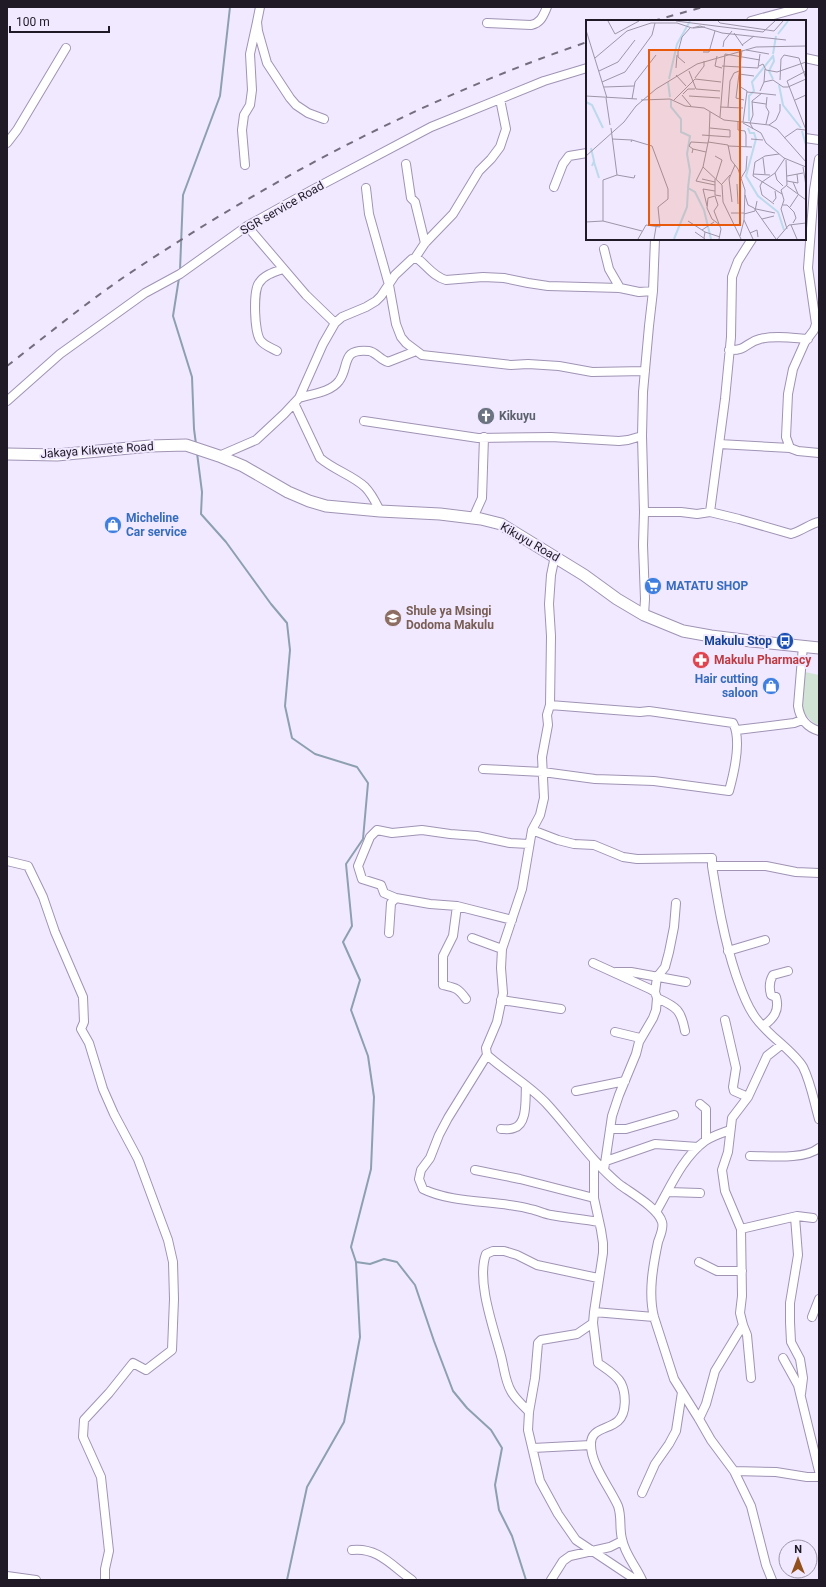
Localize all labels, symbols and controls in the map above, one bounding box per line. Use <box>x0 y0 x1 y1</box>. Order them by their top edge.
scale bar <box>10 8 109 34</box>
text: 100 m <box>16 15 50 29</box>
inset map <box>586 20 806 240</box>
street label: SGR service Road <box>238 178 326 238</box>
church icon: Kikuyu <box>476 406 496 426</box>
place label: Kikuyu <box>499 409 536 423</box>
street label: Jakaya Kikwete Road <box>40 439 154 461</box>
place label: Micheline Car service <box>126 511 187 539</box>
shop icon: Micheline Car service <box>103 515 123 535</box>
street label: Kikuyu Road <box>498 519 562 565</box>
supermarket icon: MATATU SHOP <box>643 576 663 596</box>
place label: MATATU SHOP <box>666 579 749 593</box>
place label: Shule ya Msingi Dodoma Makulu <box>406 604 494 632</box>
school or university icon: Shule ya Msingi Dodoma Makulu <box>383 608 403 628</box>
bus stop icon: Makulu Stop <box>775 631 795 651</box>
place label: Makulu Stop <box>704 634 772 648</box>
pharmacy icon: Makulu Pharmacy <box>691 650 711 670</box>
place label: Makulu Pharmacy <box>714 653 812 667</box>
place label: Hair cutting saloon <box>695 672 758 700</box>
shop icon: Hair cutting saloon <box>761 676 781 696</box>
north arrow <box>778 1539 818 1579</box>
text: N <box>794 1543 802 1556</box>

